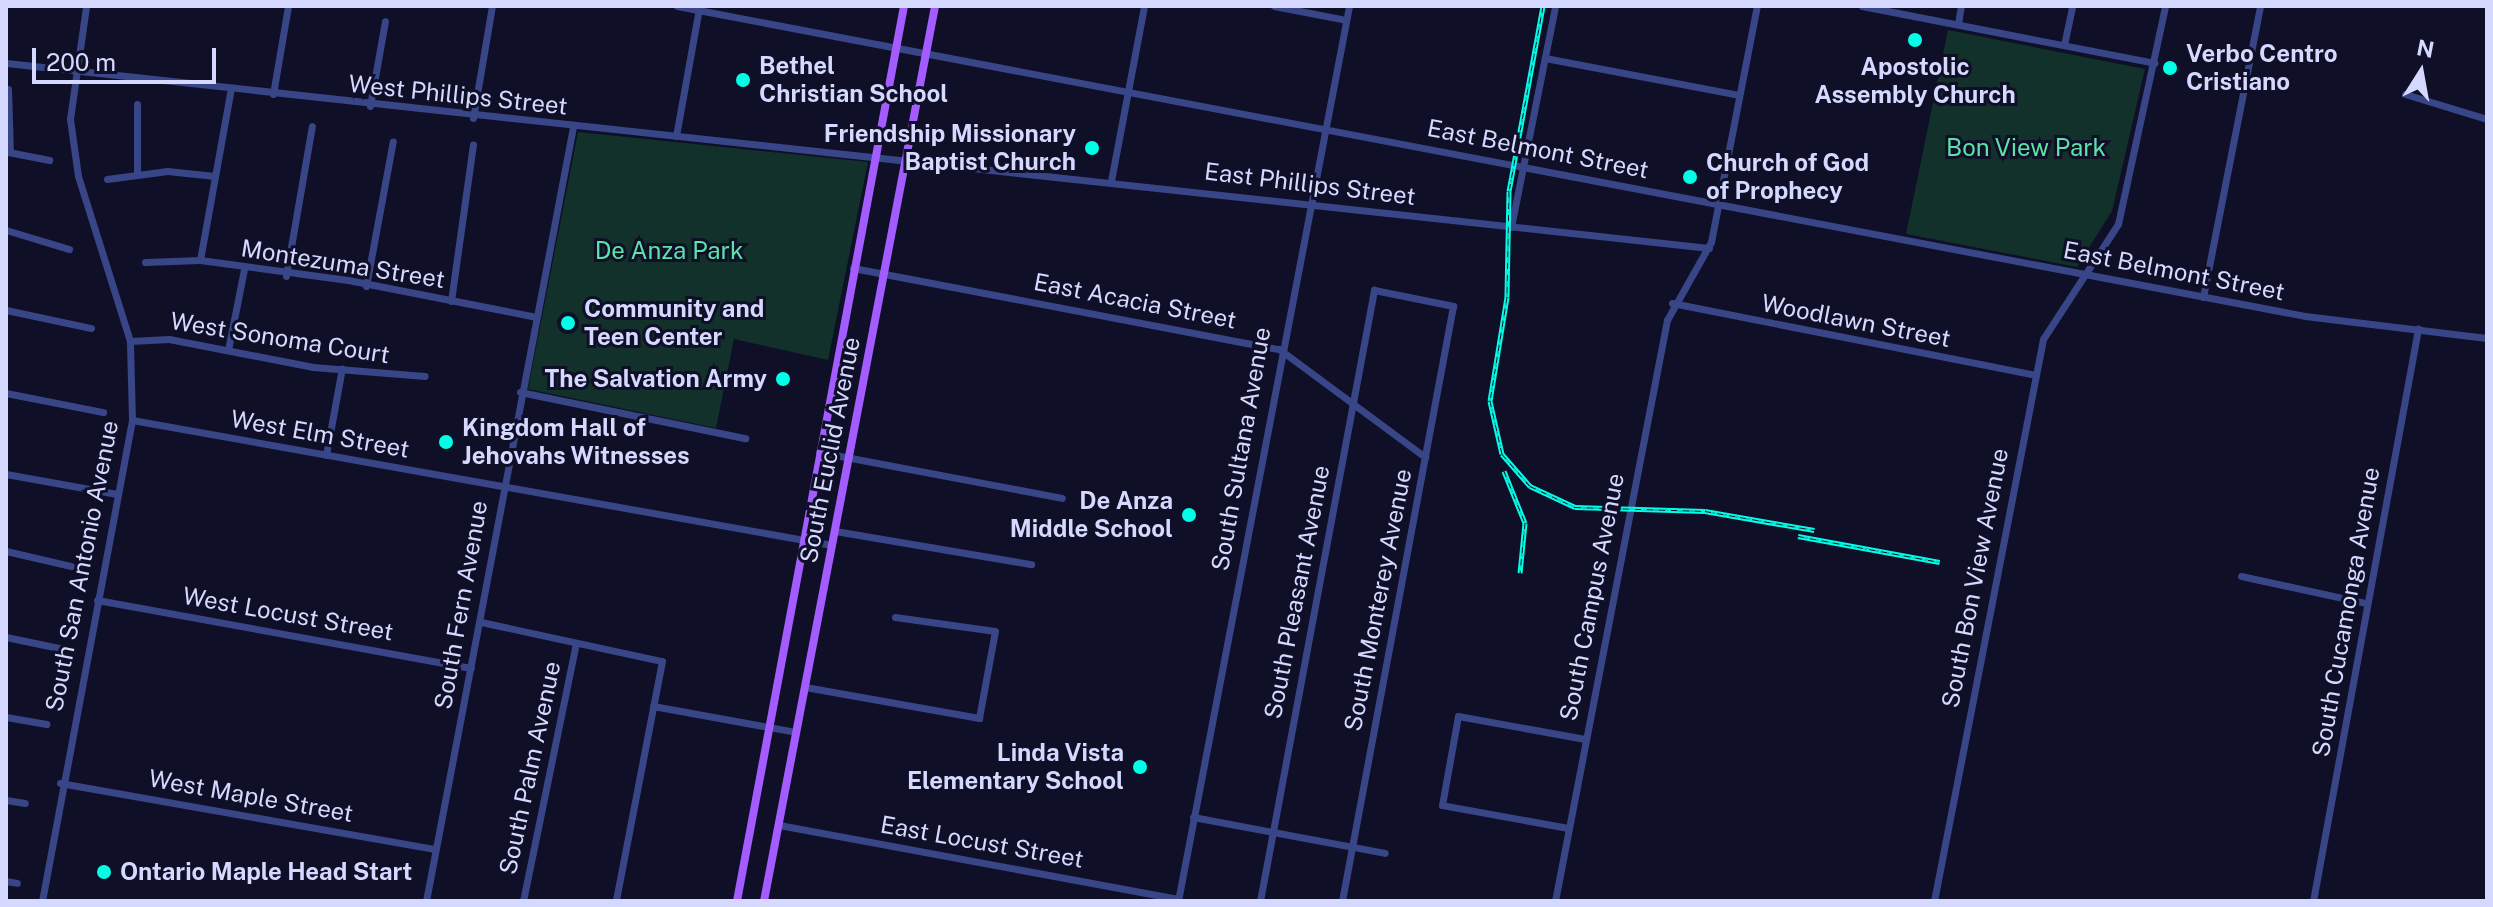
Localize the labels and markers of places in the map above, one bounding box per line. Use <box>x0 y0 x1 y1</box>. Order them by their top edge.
marker: Apostolic Assembly Church <box>1906 31 1924 49</box>
place label: Verbo Centro Cristiano <box>2186 40 2338 96</box>
place label: Bethel Christian School <box>759 52 948 108</box>
place label: Apostolic Assembly Church <box>1814 53 2016 109</box>
marker: Verbo Centro Cristiano <box>2161 59 2179 77</box>
marker: Bethel Christian School <box>734 71 752 89</box>
place label: Friendship Missionary Baptist Church <box>824 120 1076 176</box>
marker: Friendship Missionary Baptist Church <box>1083 139 1101 157</box>
place label: Church of God of Prophecy <box>1706 149 1869 205</box>
marker: Church of God of Prophecy <box>1681 168 1699 186</box>
place label: Community and Teen Center <box>584 295 764 351</box>
marker: Community and Teen Center <box>559 314 577 332</box>
place label: The Salvation Army <box>544 365 767 393</box>
marker: The Salvation Army <box>774 370 792 388</box>
place label: Kingdom Hall of Jehovahs Witnesses <box>462 414 690 470</box>
marker: Kingdom Hall of Jehovahs Witnesses <box>437 433 455 451</box>
place label: De Anza Middle School <box>1010 487 1173 543</box>
marker: De Anza Middle School <box>1180 506 1198 524</box>
place label: Linda Vista Elementary School <box>907 739 1124 795</box>
marker: Linda Vista Elementary School <box>1131 758 1149 776</box>
place label: Ontario Maple Head Start <box>120 858 412 886</box>
marker: Ontario Maple Head Start <box>95 863 113 881</box>

